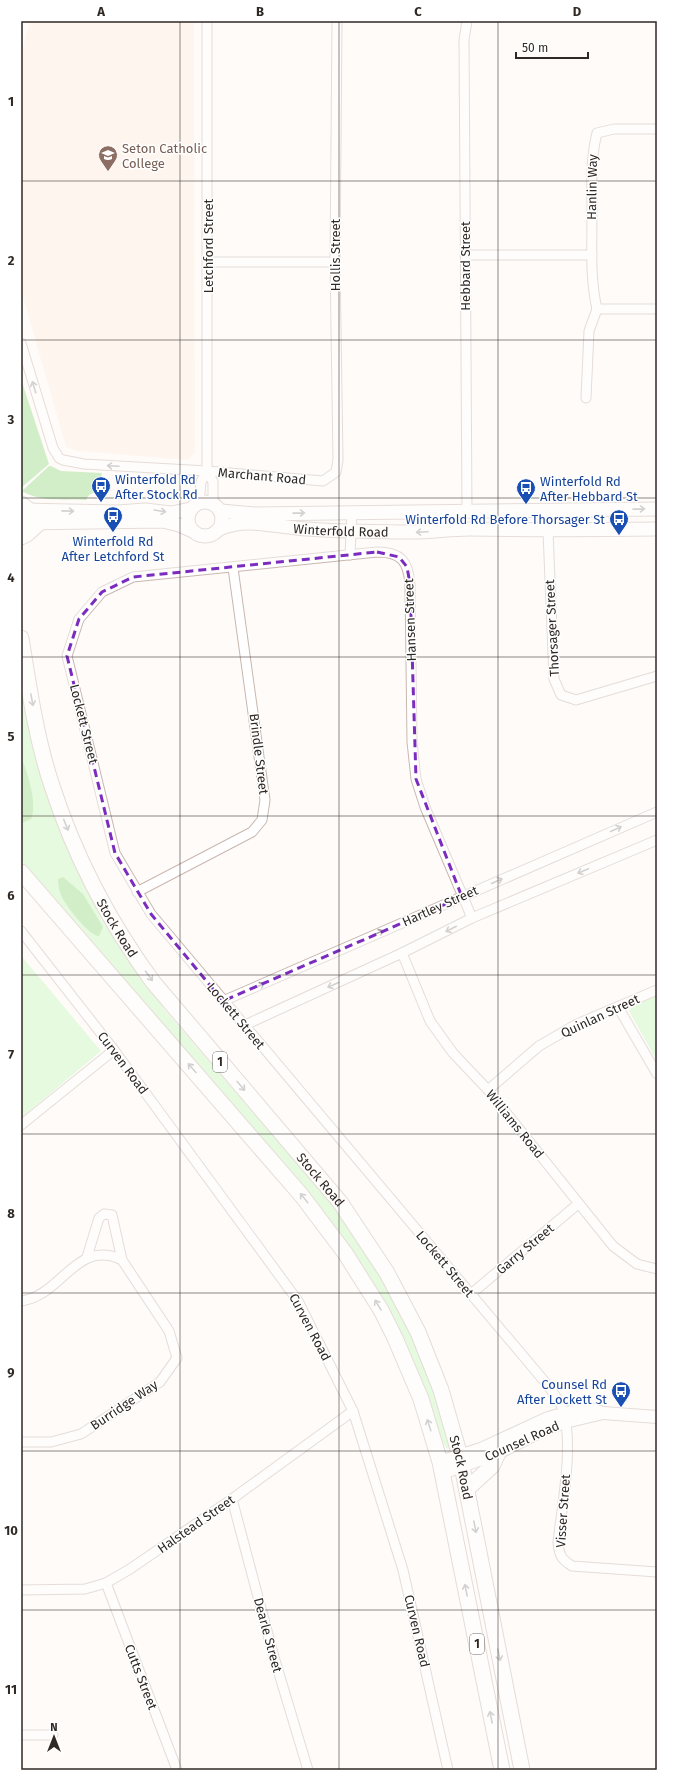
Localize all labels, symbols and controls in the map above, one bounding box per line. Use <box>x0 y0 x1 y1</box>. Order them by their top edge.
text: A <box>96 4 105 19</box>
text: B <box>256 4 264 19</box>
text: C <box>414 4 422 19</box>
text: D <box>573 4 582 19</box>
scale bar <box>516 34 588 60</box>
text: 50 m <box>522 41 548 55</box>
text: 1 <box>8 94 14 109</box>
place label: Seton Catholic College <box>122 141 207 171</box>
school or university icon: Seton Catholic College <box>97 144 119 172</box>
street label: Hanlin Way <box>584 153 600 220</box>
street label: Letchford Street <box>201 198 216 293</box>
street label: Hollis Street <box>328 218 343 291</box>
street label: Hebbard Street <box>458 221 473 311</box>
text: 2 <box>8 253 15 268</box>
one-way arrow <box>30 381 37 394</box>
text: 3 <box>7 412 15 427</box>
one-way arrow <box>107 462 120 469</box>
street label: Marchant Road <box>217 465 307 487</box>
place label: Winterfold Rd After Stock Rd <box>115 472 198 502</box>
place label: Winterfold Rd After Hebbard St <box>540 474 638 504</box>
bus stop icon: Winterfold Rd After Stock Rd <box>90 475 112 503</box>
bus stop icon: Winterfold Rd After Hebbard St <box>515 477 537 505</box>
bus stop icon: Winterfold Rd After Letchford St <box>102 505 124 533</box>
one-way arrow <box>632 505 645 513</box>
one-way arrow <box>153 507 166 515</box>
one-way arrow <box>61 508 74 515</box>
bus stop icon: Winterfold Rd Before Thorsager St <box>608 508 630 536</box>
one-way arrow <box>292 509 305 517</box>
place label: Winterfold Rd Before Thorsager St <box>405 512 605 527</box>
street label: Winterfold Road <box>292 520 389 539</box>
one-way arrow <box>416 528 429 535</box>
place label: Winterfold Rd After Letchford St <box>62 534 165 564</box>
text: 4 <box>7 570 15 585</box>
street label: Hansen Street <box>401 578 419 662</box>
street label: Thorsager Street <box>542 579 562 677</box>
street label: Lockett Street <box>67 683 101 766</box>
one-way arrow <box>28 694 36 707</box>
street label: Brindle Street <box>247 713 271 796</box>
text: 5 <box>8 729 15 744</box>
one-way arrow <box>63 819 71 831</box>
one-way arrow <box>610 825 622 833</box>
one-way arrow <box>577 868 589 876</box>
one-way arrow <box>491 877 503 885</box>
street label: Hartley Street <box>400 882 480 929</box>
text: 6 <box>7 888 15 903</box>
street label: Stock Road <box>94 896 141 960</box>
one-way arrow <box>445 926 457 933</box>
one-way arrow <box>372 929 384 937</box>
one-way arrow <box>145 970 153 981</box>
street label: Lockett Street <box>204 980 268 1052</box>
one-way arrow <box>253 981 265 989</box>
one-way arrow <box>328 982 340 989</box>
street label: Quinlan Street <box>558 991 642 1041</box>
street label: Curven Road <box>95 1029 151 1097</box>
text: 7 <box>8 1047 14 1062</box>
road number: 1 <box>213 1052 227 1072</box>
one-way arrow <box>187 1063 196 1074</box>
one-way arrow <box>236 1081 245 1092</box>
street label: Williams Road <box>483 1087 547 1161</box>
street label: Stock Road <box>294 1150 348 1209</box>
one-way arrow <box>300 1193 309 1204</box>
text: 8 <box>7 1206 15 1221</box>
street label: Garry Street <box>493 1220 557 1277</box>
street label: Lockett Street <box>413 1228 477 1300</box>
street label: Curven Road <box>286 1291 334 1363</box>
one-way arrow <box>374 1299 382 1311</box>
text: 9 <box>7 1365 15 1380</box>
street label: Burridge Way <box>88 1377 161 1433</box>
place label: Counsel Rd After Lockett St <box>517 1377 607 1407</box>
bus stop icon: Counsel Rd After Lockett St <box>610 1380 632 1408</box>
one-way arrow <box>425 1418 432 1431</box>
street label: Counsel Road <box>482 1418 562 1464</box>
street label: Stock Road <box>447 1434 476 1501</box>
street label: Visser Street <box>553 1473 573 1548</box>
street label: Halstead Street <box>155 1492 238 1556</box>
one-way arrow <box>471 1521 479 1534</box>
text: 10 <box>4 1523 18 1538</box>
one-way arrow <box>462 1584 470 1597</box>
street label: Curven Road <box>401 1593 433 1669</box>
street label: Dearle Street <box>251 1596 285 1674</box>
road number: 1 <box>470 1634 484 1654</box>
street label: Cutts Street <box>122 1642 160 1712</box>
one-way arrow <box>496 1648 504 1661</box>
text: 11 <box>5 1682 17 1697</box>
one-way arrow <box>487 1711 495 1724</box>
north arrow <box>34 1717 74 1757</box>
text: N <box>50 1721 58 1734</box>

